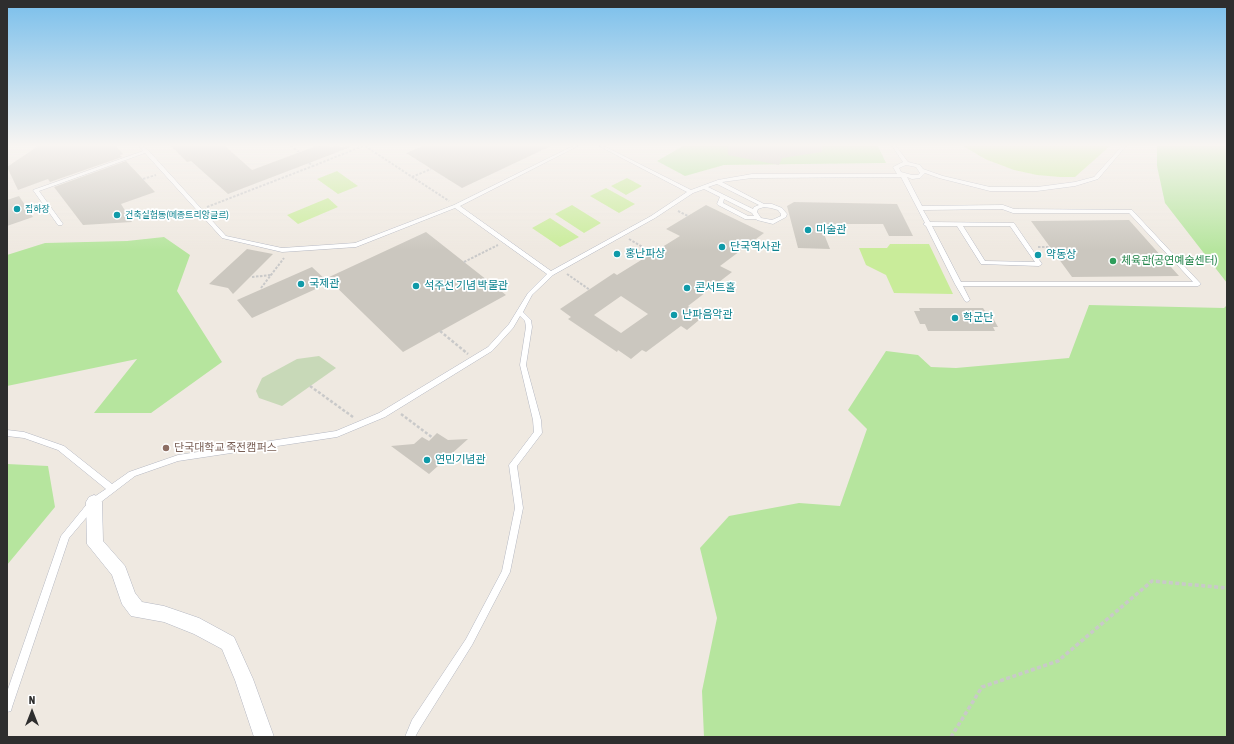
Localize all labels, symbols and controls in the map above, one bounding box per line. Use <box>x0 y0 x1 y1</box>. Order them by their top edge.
marker: 집하장 <box>12 204 22 214</box>
place label: 집하장 <box>25 204 50 214</box>
marker: 건축실험동(메종트리앙글르) <box>112 210 122 220</box>
place label: 건축실험동(메종트리앙글르) <box>125 210 229 220</box>
place label: 미술관 <box>816 223 846 237</box>
marker: 미술관 <box>803 225 813 235</box>
place label: 단국역사관 <box>730 240 781 254</box>
marker: 단국역사관 <box>717 242 727 252</box>
place label: 홍난파상 <box>625 247 665 261</box>
place label: 약동상 <box>1046 248 1076 262</box>
marker: 홍난파상 <box>612 249 622 259</box>
marker: 약동상 <box>1033 250 1043 260</box>
place label: 체육관(공연예술센터) <box>1121 254 1217 268</box>
marker: 체육관(공연예술센터) <box>1108 256 1118 266</box>
place label: 국제관 <box>309 277 339 291</box>
marker: 국제관 <box>296 279 306 289</box>
place label: 석주선 기념 박물관 <box>424 279 508 293</box>
marker: 석주선 기념 박물관 <box>411 281 421 291</box>
place label: 콘서트홀 <box>695 281 735 295</box>
marker: 콘서트홀 <box>682 283 692 293</box>
place label: 난파음악관 <box>682 308 733 322</box>
marker: 난파음악관 <box>669 310 679 320</box>
place label: 학군단 <box>963 311 993 325</box>
marker: 학군단 <box>950 313 960 323</box>
place label: 단국대학교 죽전캠퍼스 <box>174 441 277 455</box>
marker: 단국대학교 죽전캠퍼스 <box>161 443 171 453</box>
place label: 연민기념관 <box>435 453 486 467</box>
marker: 연민기념관 <box>422 455 432 465</box>
north arrow <box>12 692 52 732</box>
text: N <box>29 694 35 706</box>

